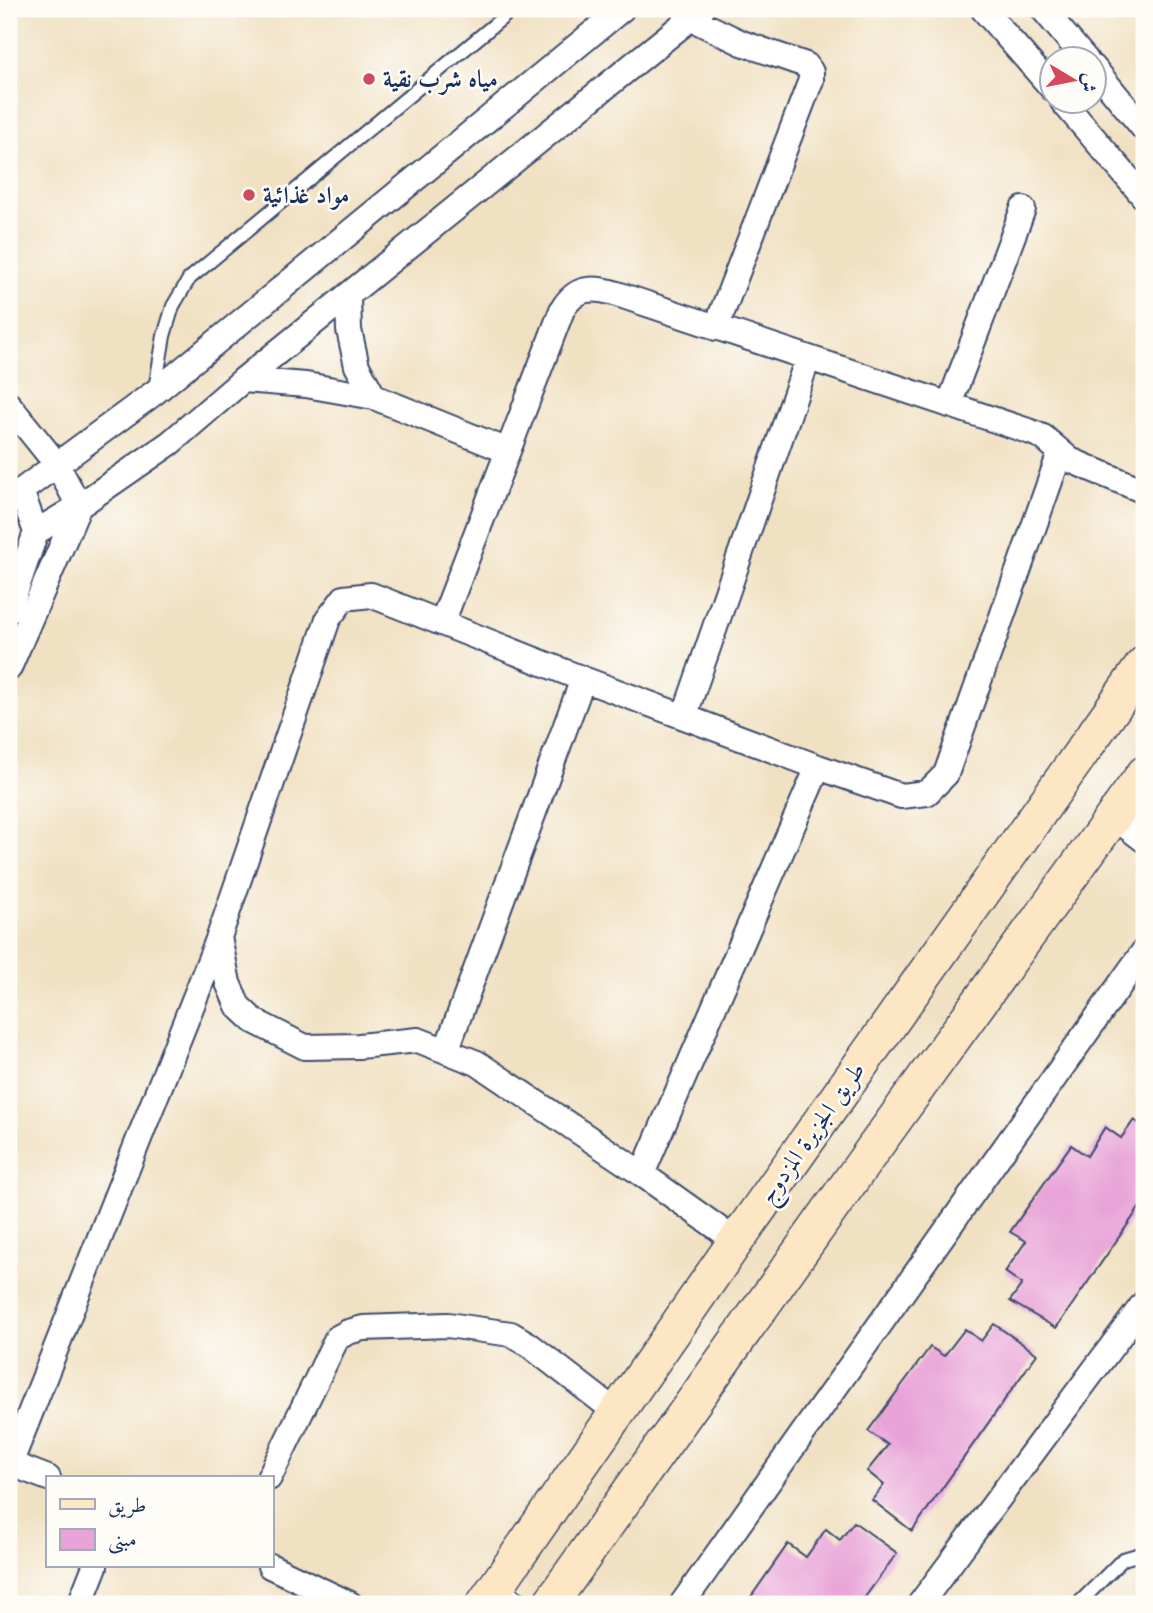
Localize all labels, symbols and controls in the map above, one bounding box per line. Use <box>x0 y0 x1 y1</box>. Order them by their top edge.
north arrow <box>1038 46 1108 116</box>
place label: مياه شرب نقية <box>383 63 498 96</box>
marker: مياه شرب نقية <box>361 71 377 87</box>
text: ش <box>1074 71 1103 94</box>
place label: مواد غذائية <box>263 179 349 212</box>
marker: مواد غذائية <box>241 187 257 203</box>
street label: طريق الجزيرة المزدوج <box>751 1056 876 1213</box>
legend <box>46 1476 273 1568</box>
text: طريق <box>108 1491 146 1520</box>
text: مبنى <box>108 1525 137 1554</box>

